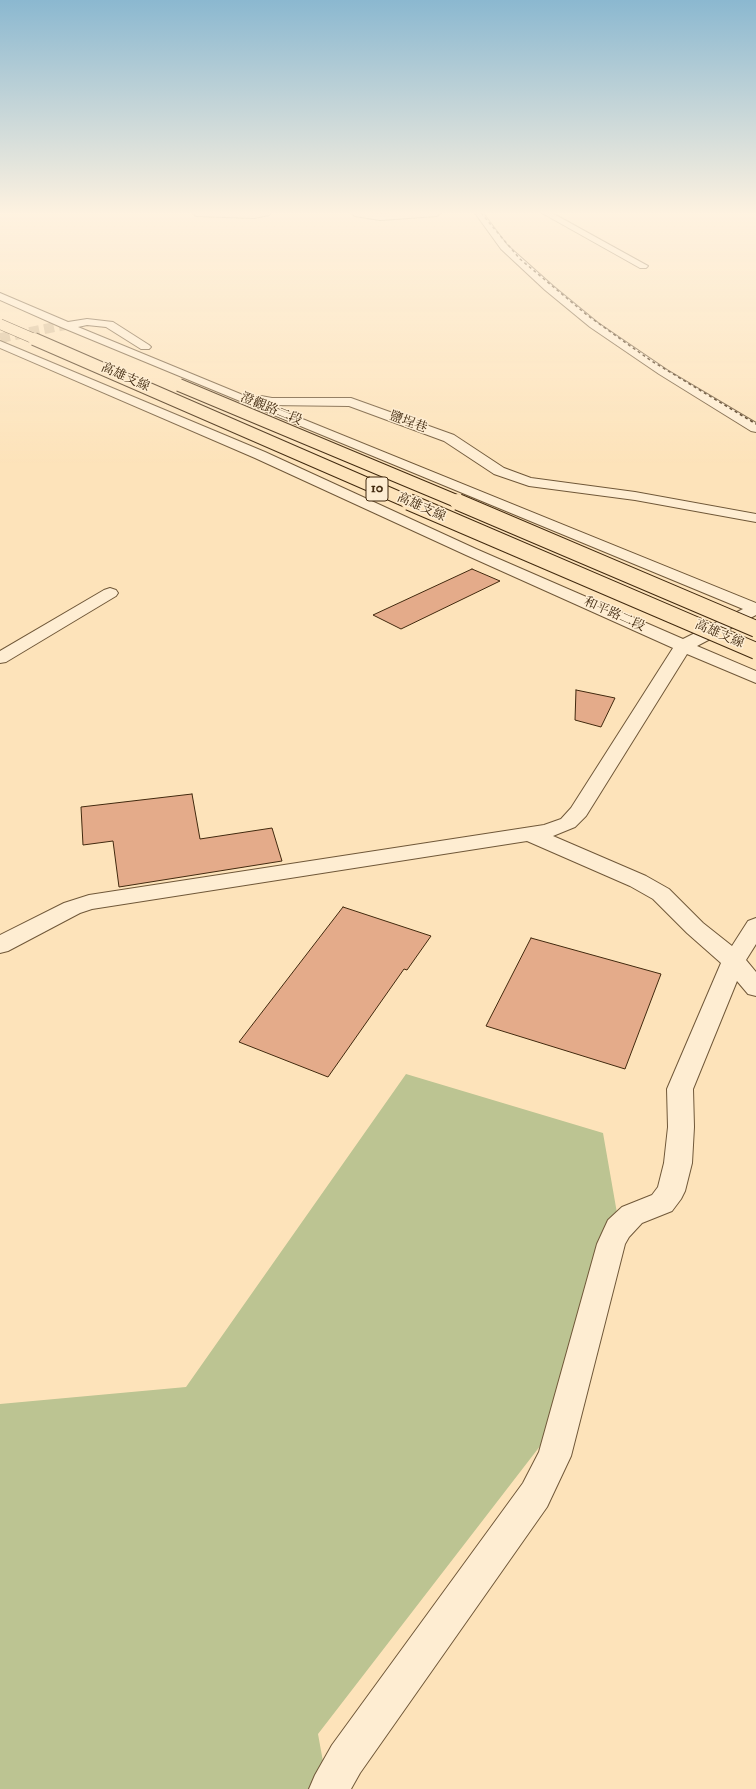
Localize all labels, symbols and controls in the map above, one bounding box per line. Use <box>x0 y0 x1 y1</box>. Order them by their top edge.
street label: 高雄支線 <box>98 360 152 396</box>
street label: 澄觀路二段 <box>238 391 304 429</box>
street label: 鹽埕巷 <box>387 409 429 437</box>
road number: 10 <box>366 477 388 501</box>
street label: 高雄支線 <box>394 490 448 526</box>
street label: 和平路二段 <box>581 595 647 635</box>
street label: 高雄支線 <box>692 618 746 652</box>

